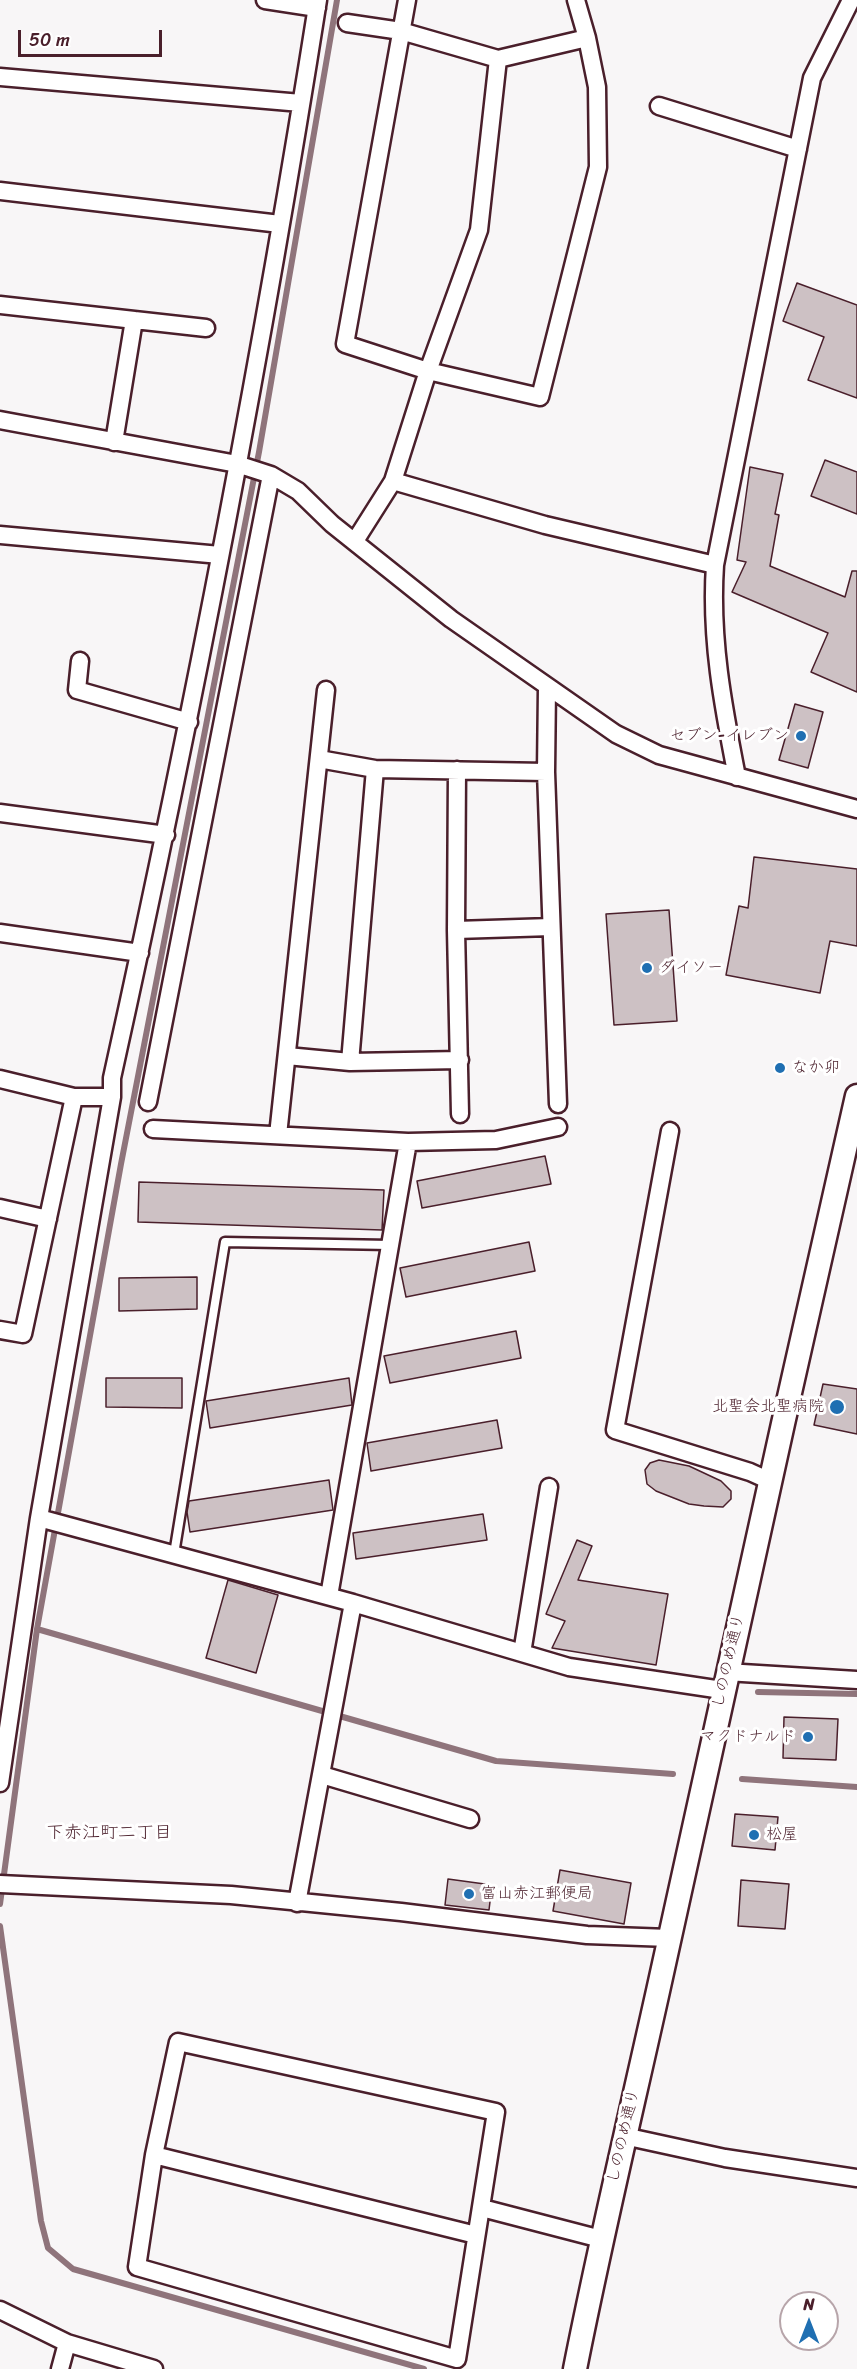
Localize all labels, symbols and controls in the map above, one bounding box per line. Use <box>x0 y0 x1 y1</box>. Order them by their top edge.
scale bar <box>21 18 165 56</box>
text: 50 m <box>29 24 70 56</box>
place label: セブン-イレブン <box>670 726 789 746</box>
marker: セブン-イレブン <box>794 729 808 743</box>
place label: ダイソー <box>659 958 723 978</box>
marker: ダイソー <box>640 961 654 975</box>
place label: なか卯 <box>792 1058 840 1078</box>
marker: なか卯 <box>773 1061 787 1075</box>
place label: 北聖会北聖病院 <box>712 1397 824 1417</box>
marker: 北聖会北聖病院 <box>828 1398 846 1416</box>
street label: しののめ通り <box>709 1612 749 1710</box>
place label: マクドナルド <box>700 1727 796 1747</box>
marker: マクドナルド <box>801 1730 815 1744</box>
district label: 下赤江町二丁目 <box>46 1822 172 1844</box>
place label: 松屋 <box>766 1825 798 1845</box>
marker: 松屋 <box>747 1828 761 1842</box>
place label: 富山赤江郵便局 <box>481 1884 593 1904</box>
marker: 富山赤江郵便局 <box>462 1887 476 1901</box>
street label: しののめ通り <box>604 2087 644 2185</box>
text: N <box>803 2290 815 2319</box>
north arrow <box>779 2291 839 2351</box>

